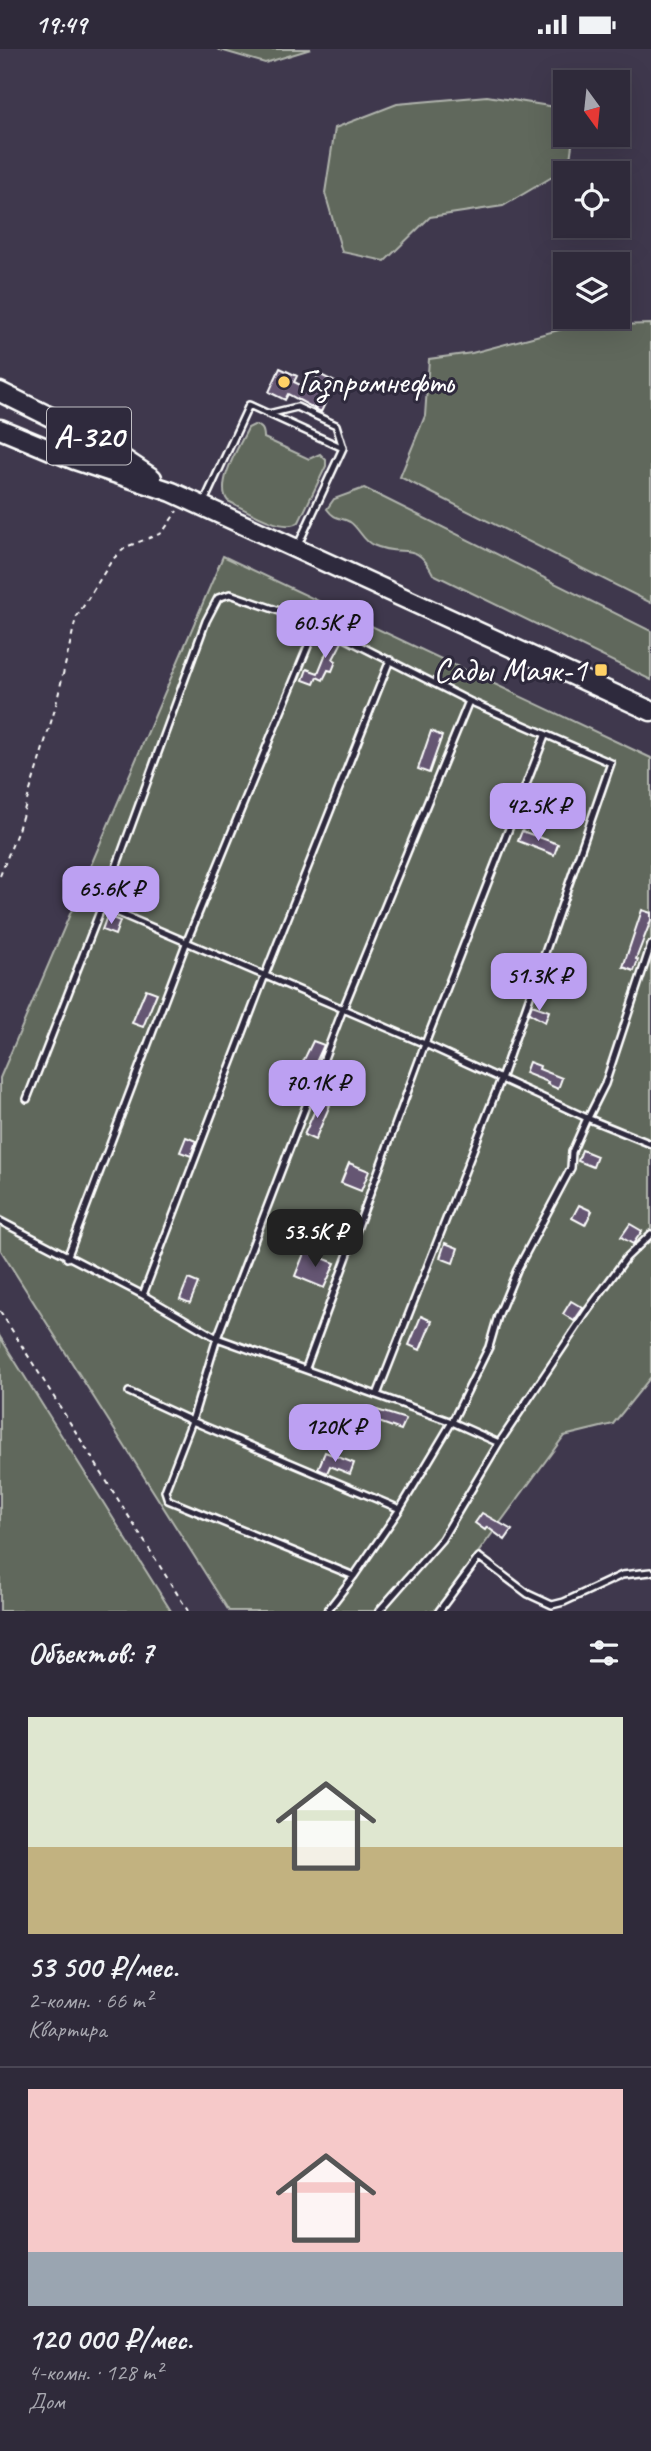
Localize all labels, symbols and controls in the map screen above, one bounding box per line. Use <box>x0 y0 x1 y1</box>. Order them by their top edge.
text: 19:49 <box>35 8 86 41</box>
north arrow <box>553 70 630 147</box>
map controls <box>553 70 630 329</box>
button: locate <box>553 161 630 238</box>
button: layers <box>553 252 630 329</box>
place label: Газпромнефть <box>298 361 455 403</box>
marker: Газпромнефть <box>276 374 292 390</box>
road number: А-320 <box>47 407 131 465</box>
pin: 60.5K ₽ <box>260 601 390 660</box>
text: 60.5K ₽ <box>293 608 357 637</box>
place label: Сады Маяк-1 <box>433 649 589 691</box>
marker: Сады Маяк-1 <box>593 662 609 678</box>
pin: 42.5K ₽ <box>473 783 603 843</box>
text: 42.5K ₽ <box>506 791 570 820</box>
pin: 65.6K ₽ <box>46 867 176 926</box>
text: 65.6K ₽ <box>78 874 144 903</box>
pin: 51.3K ₽ <box>474 953 604 1013</box>
text: 51.3K ₽ <box>507 961 571 990</box>
pin: 70.1K ₽ <box>252 1061 382 1120</box>
text: 70.1K ₽ <box>285 1068 349 1097</box>
pin: 53.5K ₽ <box>250 1209 380 1269</box>
text: 53.5K ₽ <box>283 1217 347 1246</box>
pin: 120K ₽ <box>278 1405 392 1464</box>
text: 120K ₽ <box>305 1412 365 1441</box>
text: Объектов: 7 <box>28 1634 153 1672</box>
icon: filters <box>585 1634 623 1672</box>
icon: home <box>263 1763 389 1889</box>
text: 53 500 ₽/мес. <box>28 1948 178 1986</box>
text: 2-комн. · 66 m² <box>28 1986 152 2015</box>
text: Квартира <box>28 2015 106 2044</box>
icon: home <box>263 2135 389 2261</box>
text: 120 000 ₽/мес. <box>28 2320 193 2358</box>
text: 4-комн. · 128 m² <box>28 2358 162 2387</box>
text: Дом <box>28 2387 65 2416</box>

